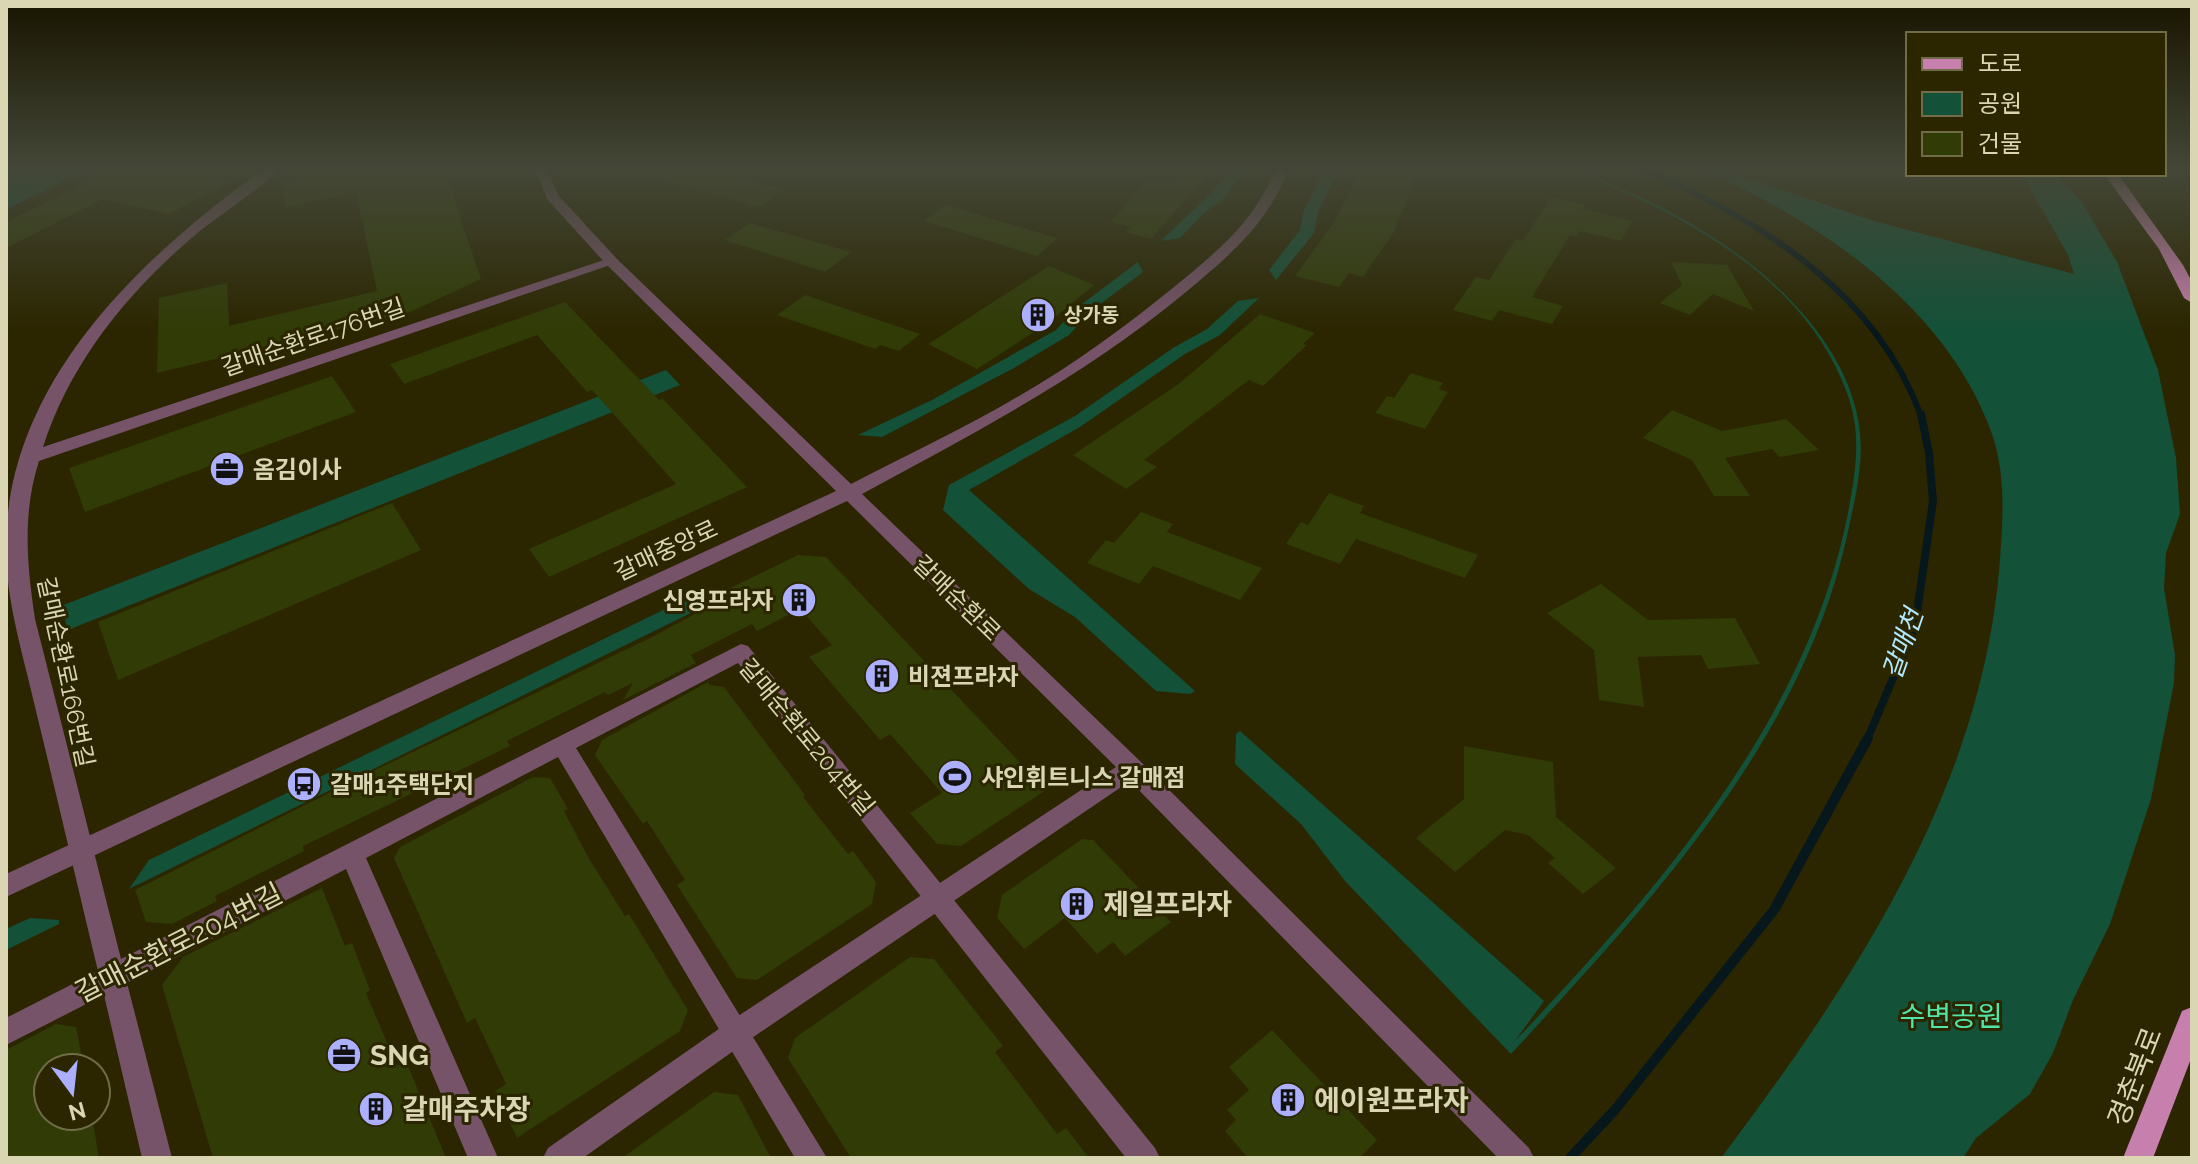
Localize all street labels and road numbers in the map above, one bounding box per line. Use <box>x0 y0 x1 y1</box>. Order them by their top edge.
street label: 갈매순환로176번길 <box>217 292 409 382</box>
street label: 갈매중앙로 <box>610 514 722 586</box>
street label: 갈매순환로 <box>907 549 1007 647</box>
street label: 갈매순환로166번길 <box>32 574 100 770</box>
street label: 갈매순환로204번길 <box>733 653 881 821</box>
street label: 갈매순환로204번길 <box>70 877 288 1009</box>
street label: 경춘북로 <box>2101 1023 2169 1131</box>

